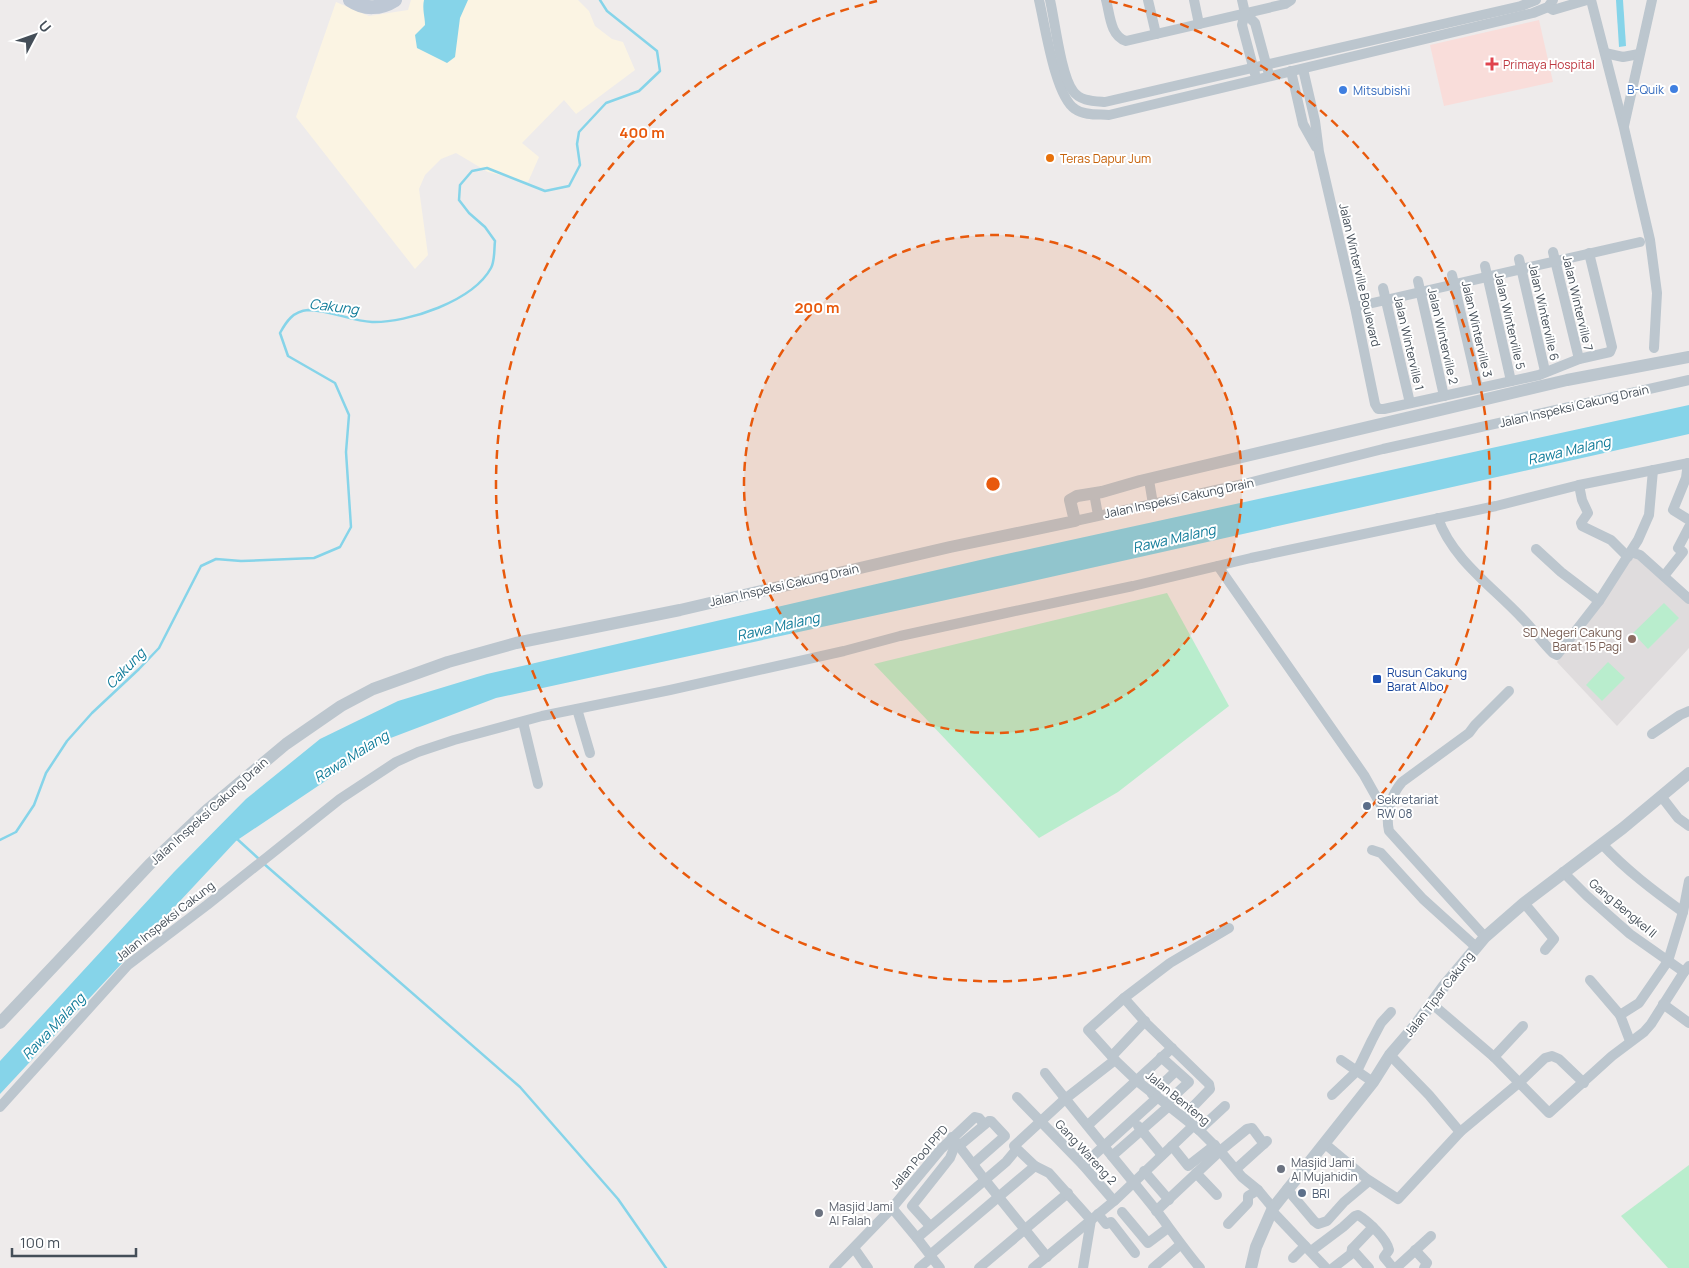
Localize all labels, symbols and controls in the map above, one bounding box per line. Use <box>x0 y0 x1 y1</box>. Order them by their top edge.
north arrow <box>10 10 60 60</box>
text: U <box>35 16 56 36</box>
place label: Primaya Hospital <box>1503 56 1595 73</box>
marker: Primaya Hospital <box>1485 57 1499 71</box>
place label: B-Quik <box>1627 81 1665 98</box>
place label: Mitsubishi <box>1353 82 1410 99</box>
marker: B-Quik <box>1668 83 1680 95</box>
marker: Mitsubishi <box>1337 84 1349 96</box>
text: 400 m <box>619 122 665 143</box>
place label: Teras Dapur Jum <box>1060 150 1151 167</box>
marker: Teras Dapur Jum <box>1044 152 1056 164</box>
street label: Jalan Winterville Boulevard <box>1335 202 1385 348</box>
street label: Jalan Winterville 7 <box>1559 253 1597 353</box>
street label: Jalan Winterville 6 <box>1525 262 1563 362</box>
street label: Jalan Winterville 5 <box>1491 271 1529 371</box>
street label: Jalan Winterville 3 <box>1458 279 1496 379</box>
street label: Jalan Winterville 2 <box>1424 286 1462 386</box>
water label: Cakung <box>308 294 361 319</box>
street label: Jalan Winterville 1 <box>1390 294 1428 392</box>
text: 200 m <box>794 297 840 318</box>
street label: Jalan Inspeksi Cakung Drain <box>1498 381 1650 431</box>
water label: Rawa Malang <box>1526 431 1614 469</box>
street label: Jalan Inspeksi Cakung Drain <box>1103 474 1255 522</box>
centre of rings <box>984 475 1002 493</box>
water label: Rawa Malang <box>1131 519 1219 557</box>
street label: Jalan Inspeksi Cakung Drain <box>708 560 860 610</box>
water label: Rawa Malang <box>735 607 823 645</box>
place label: SD Negeri Cakung Barat 15 Pagi <box>1523 624 1622 655</box>
marker: SD Negeri Cakung Barat 15 Pagi <box>1626 633 1638 645</box>
water label: Cakung <box>101 642 150 692</box>
place label: Rusun Cakung Barat Albo <box>1387 664 1467 695</box>
marker: Rusun Cakung Barat Albo <box>1371 673 1383 685</box>
water label: Rawa Malang <box>310 725 393 786</box>
street label: Jalan Inspeksi Cakung Drain <box>147 754 271 868</box>
place label: Sekretariat RW 08 <box>1377 791 1439 822</box>
marker: Sekretariat RW 08 <box>1361 800 1373 812</box>
street label: Gang Bengkel II <box>1585 875 1661 941</box>
street label: Jalan Inspeksi Cakung <box>112 877 218 965</box>
street label: Jalan Tipar Cakung <box>1400 948 1478 1040</box>
water label: Rawa Malang <box>17 987 90 1063</box>
street label: Jalan Benteng <box>1142 1067 1214 1129</box>
street label: Gang Wareng 2 <box>1051 1116 1121 1188</box>
street label: Jalan Pool PPD <box>886 1121 952 1193</box>
place label: Masjid Jami Al Mujahidin <box>1291 1154 1358 1185</box>
marker: Masjid Jami Al Mujahidin <box>1275 1163 1287 1175</box>
place label: BRI <box>1312 1185 1330 1202</box>
marker: BRI <box>1296 1187 1308 1199</box>
place label: Masjid Jami Al Falah <box>829 1198 893 1229</box>
marker: Masjid Jami Al Falah <box>813 1207 825 1219</box>
scale bar <box>12 1226 136 1258</box>
text: 100 m <box>20 1232 60 1253</box>

